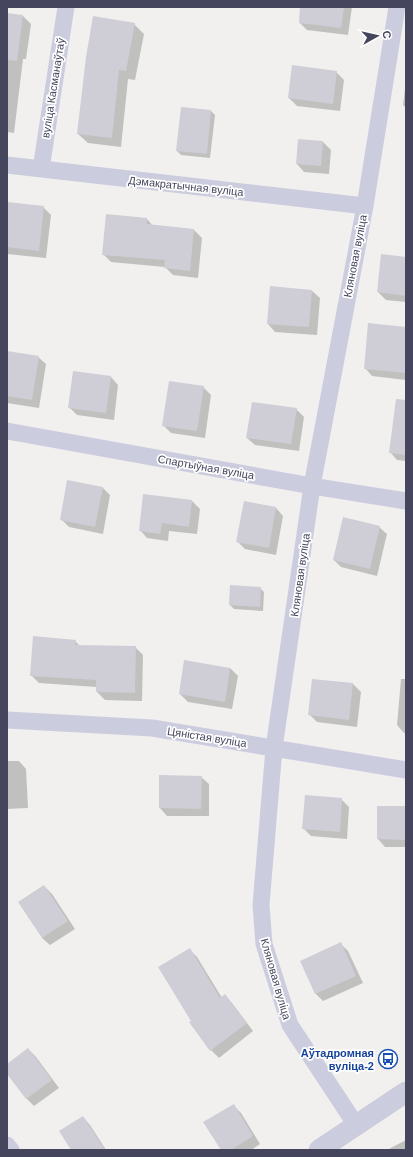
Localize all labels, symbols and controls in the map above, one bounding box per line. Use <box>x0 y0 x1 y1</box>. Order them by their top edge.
north arrow <box>357 16 397 56</box>
text: С <box>380 30 393 39</box>
street label: вуліца Касманаўтаў <box>39 37 67 139</box>
street label: Дэмакратычная вуліца <box>128 174 245 198</box>
street label: Кляновая вуліца <box>341 213 369 298</box>
street label: Спартыўная вуліца <box>157 453 256 482</box>
street label: Кляновая вуліца <box>288 532 312 617</box>
street label: Цяністая вуліца <box>166 725 248 749</box>
street label: Кляновая вуліца <box>259 937 294 1022</box>
place label: Аўтадромная вуліца-2 <box>301 1047 374 1072</box>
bus stop icon: Аўтадромная вуліца-2 <box>377 1048 399 1070</box>

